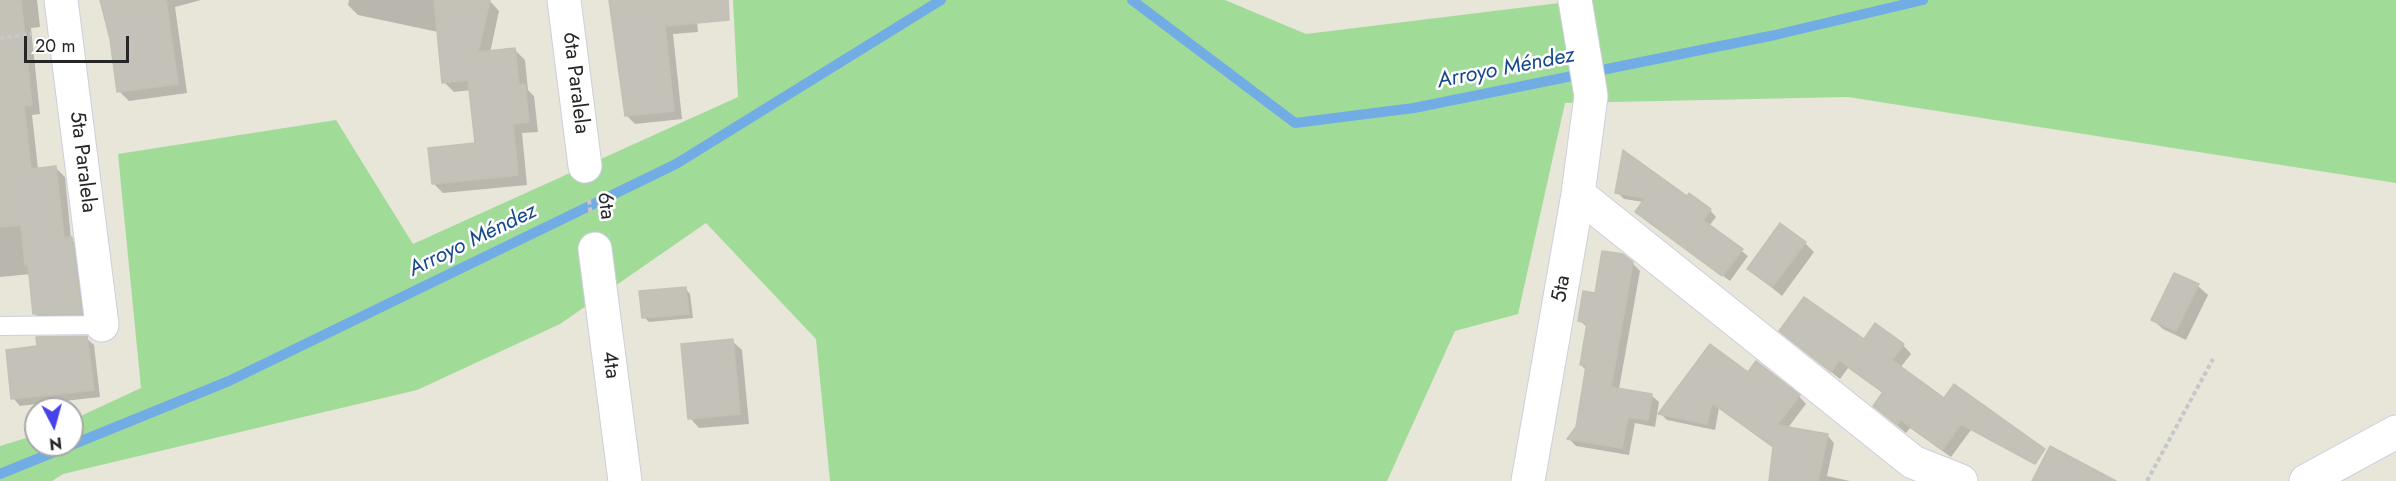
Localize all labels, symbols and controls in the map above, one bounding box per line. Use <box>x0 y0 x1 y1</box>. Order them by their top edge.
scale bar <box>27 24 132 62</box>
street label: 6ta Paralela <box>556 31 594 135</box>
text: 20 m <box>35 33 75 59</box>
water label: Arroyo Méndez <box>1435 43 1577 95</box>
street label: 5ta Paralela <box>63 110 101 214</box>
street label: 6ta <box>591 191 619 221</box>
water label: Arroyo Méndez <box>405 199 541 283</box>
street label: 5ta <box>1547 274 1577 304</box>
street label: 4ta <box>596 350 624 380</box>
north arrow <box>24 397 84 457</box>
text: N <box>48 431 63 456</box>

